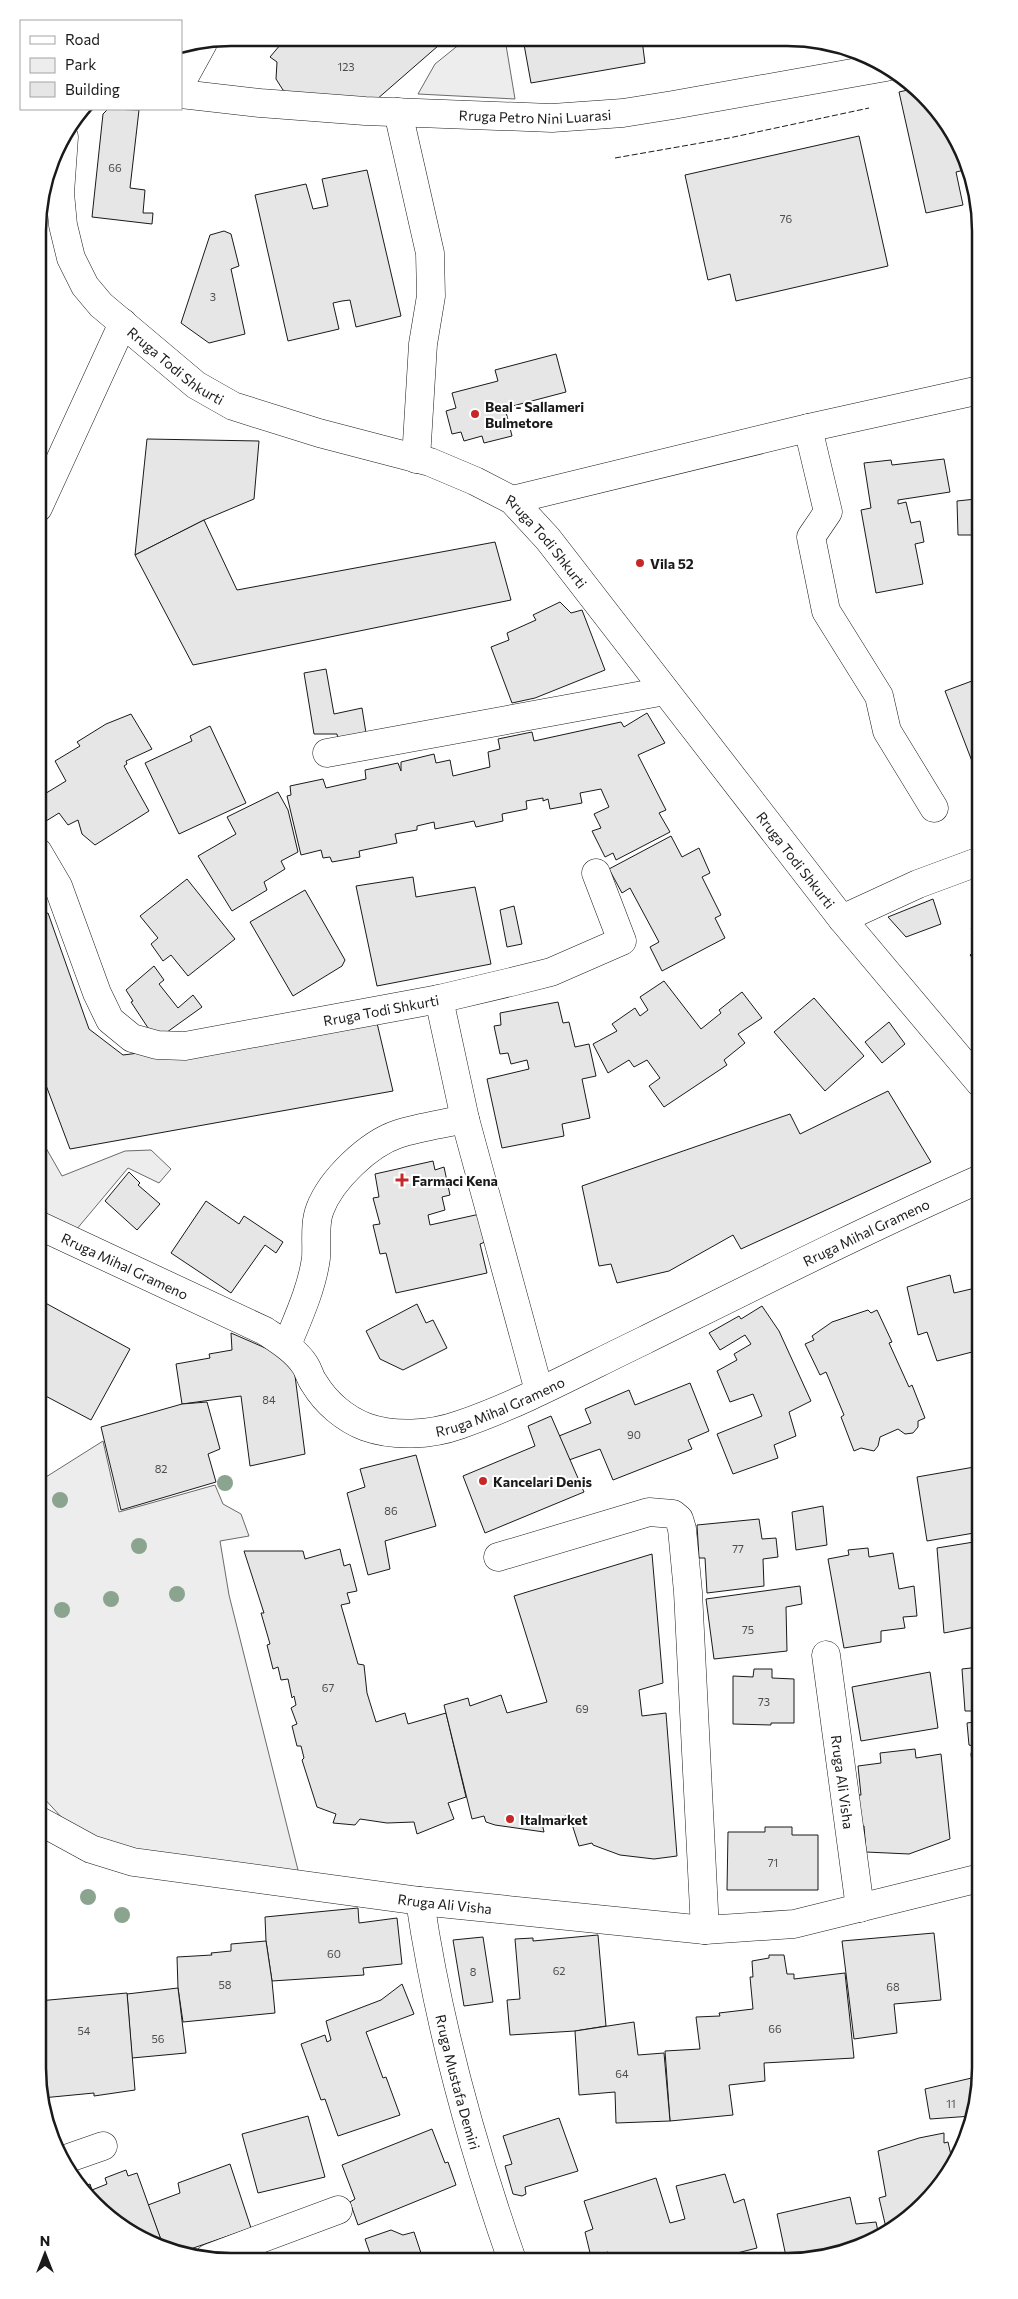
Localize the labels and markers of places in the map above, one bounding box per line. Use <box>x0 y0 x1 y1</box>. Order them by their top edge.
place label: Beal - Sallameri Bulmetore <box>485 398 584 431</box>
marker: Beal - Sallameri Bulmetore <box>469 408 481 420</box>
place label: Vila 52 <box>650 555 694 572</box>
marker: Vila 52 <box>634 557 646 569</box>
place label: Farmaci Kena <box>412 1172 498 1189</box>
marker: Farmaci Kena <box>396 1174 408 1186</box>
place label: Kancelari Denis <box>493 1473 593 1490</box>
marker: Kancelari Denis <box>477 1475 489 1487</box>
place label: Italmarket <box>520 1811 588 1828</box>
marker: Italmarket <box>504 1813 516 1825</box>

